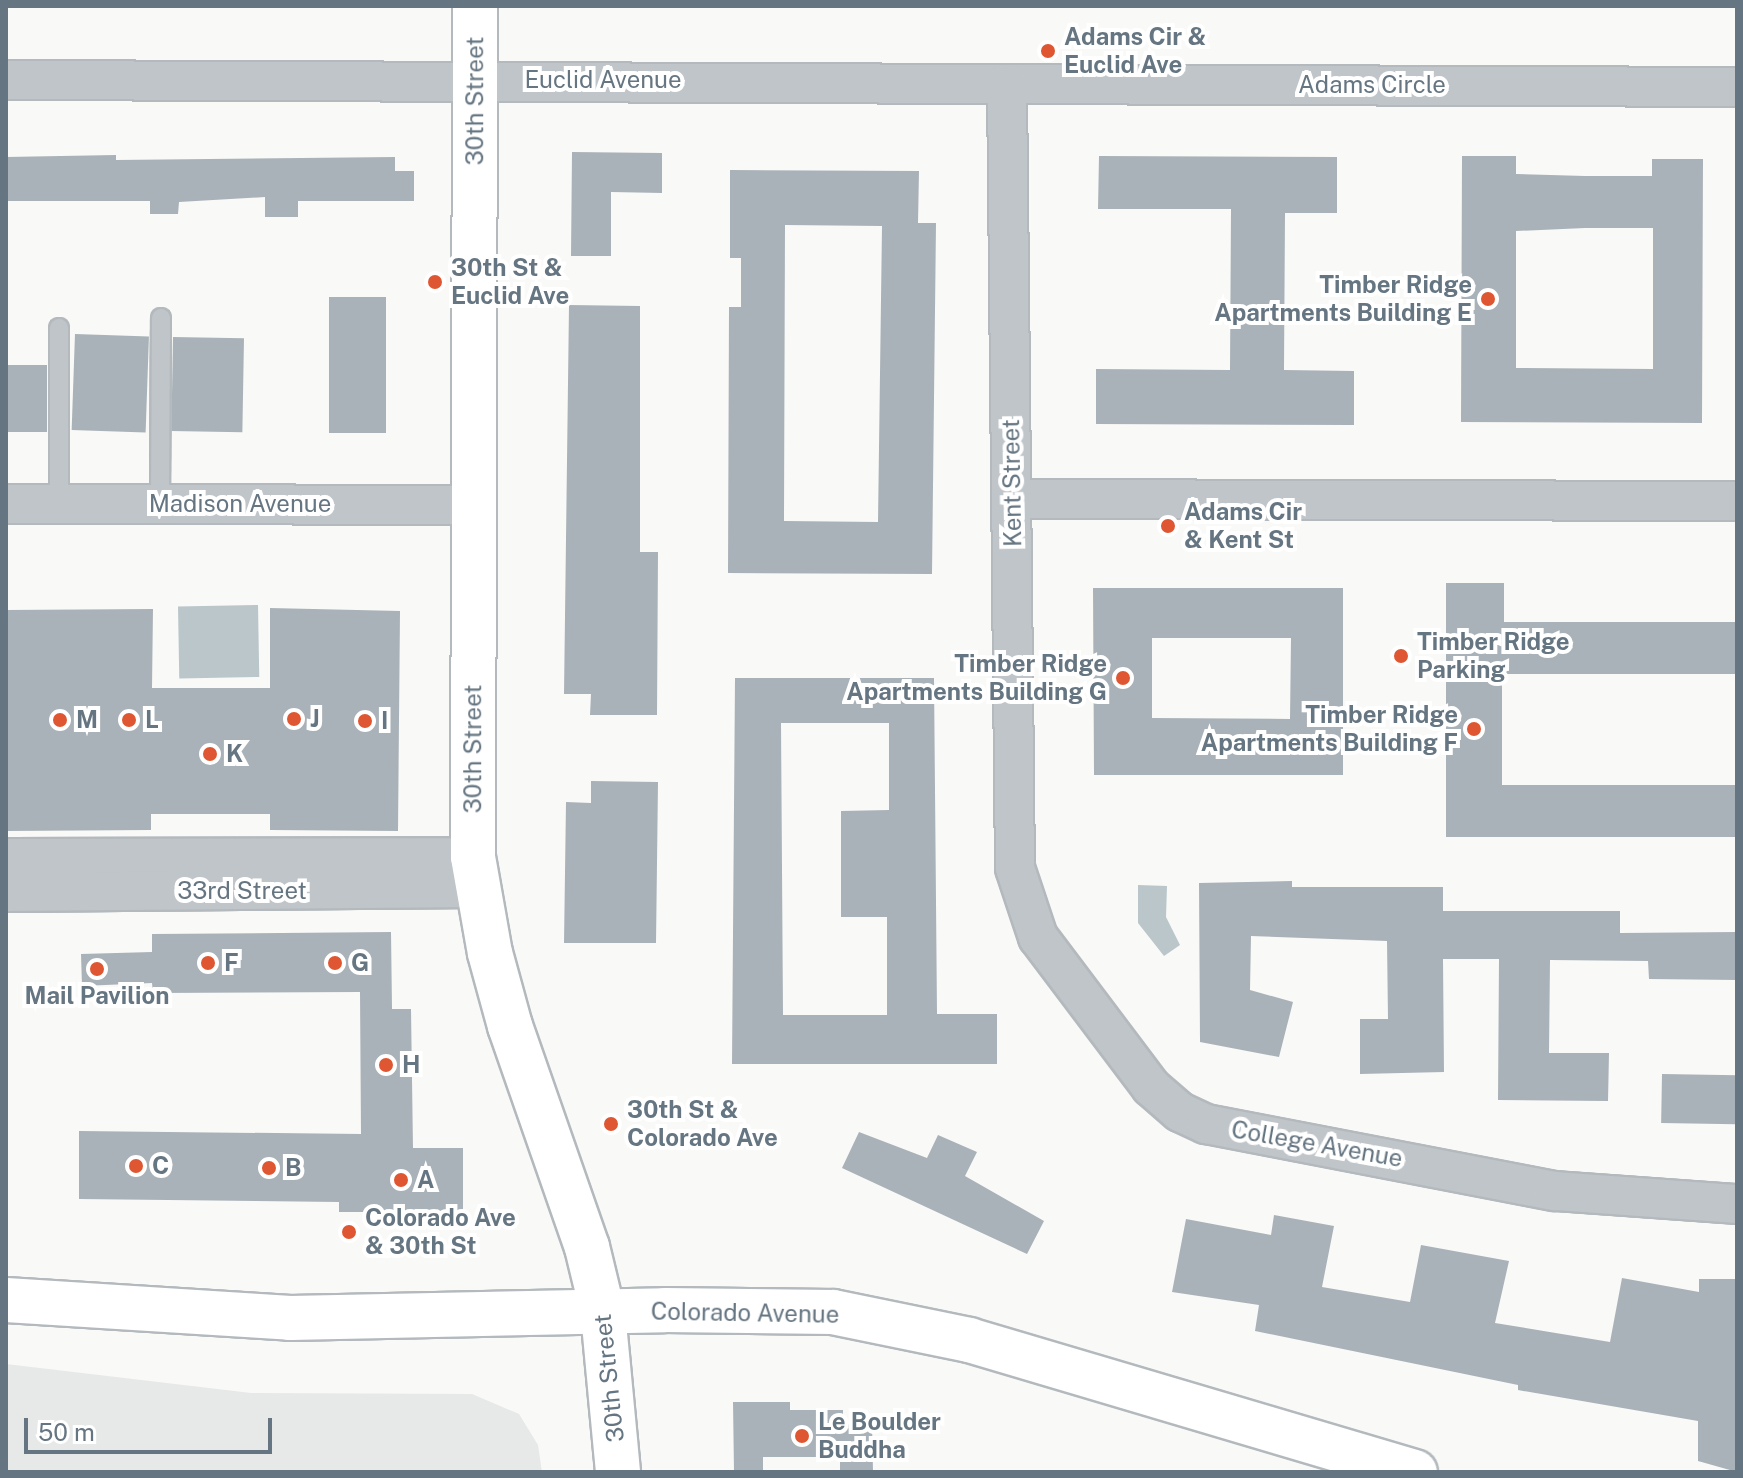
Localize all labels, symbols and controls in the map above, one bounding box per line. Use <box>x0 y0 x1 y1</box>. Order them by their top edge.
place label: Adams Cir & Euclid Ave <box>1064 23 1206 79</box>
street label: 30th Street <box>461 37 489 165</box>
marker: Adams Cir & Euclid Ave <box>1039 42 1057 60</box>
street label: Euclid Avenue <box>524 66 682 94</box>
street label: Adams Circle <box>1298 71 1446 99</box>
place label: 30th St & Euclid Ave <box>451 254 569 310</box>
place label: Timber Ridge Apartments Building E <box>1214 271 1472 327</box>
marker: 30th St & Euclid Ave <box>426 273 444 291</box>
marker: Timber Ridge Apartments Building E <box>1479 290 1497 308</box>
street label: Kent Street <box>996 419 1028 547</box>
street label: Madison Avenue <box>149 490 331 518</box>
place label: Adams Cir & Kent St <box>1184 498 1302 554</box>
marker: Adams Cir & Kent St <box>1159 517 1177 535</box>
place label: Timber Ridge Parking <box>1417 628 1570 684</box>
marker: Timber Ridge Parking <box>1392 647 1410 665</box>
place label: Timber Ridge Apartments Building G <box>846 650 1107 706</box>
marker: Timber Ridge Apartments Building G <box>1114 669 1132 687</box>
street label: 30th Street <box>459 685 487 813</box>
place label: Timber Ridge Apartments Building F <box>1201 701 1458 757</box>
place label: J <box>310 705 320 733</box>
place label: M <box>76 706 98 734</box>
place label: L <box>145 706 159 734</box>
place label: I <box>381 707 388 735</box>
marker: J <box>285 710 303 728</box>
marker: M <box>51 711 69 729</box>
marker: L <box>120 711 138 729</box>
marker: I <box>356 712 374 730</box>
marker: Timber Ridge Apartments Building F <box>1465 720 1483 738</box>
place label: K <box>226 740 243 768</box>
marker: K <box>201 745 219 763</box>
street label: 33rd Street <box>177 877 307 905</box>
place label: F <box>224 949 239 977</box>
place label: G <box>351 949 369 977</box>
marker: F <box>199 954 217 972</box>
marker: G <box>326 954 344 972</box>
marker: Mail Pavilion <box>88 960 106 978</box>
place label: Mail Pavilion <box>24 982 170 1010</box>
place label: H <box>402 1051 420 1079</box>
marker: H <box>377 1056 395 1074</box>
place label: 30th St & Colorado Ave <box>627 1096 778 1152</box>
marker: 30th St & Colorado Ave <box>602 1115 620 1133</box>
street label: College Avenue <box>1229 1115 1405 1173</box>
place label: C <box>152 1152 169 1180</box>
place label: B <box>285 1154 301 1182</box>
marker: C <box>127 1157 145 1175</box>
marker: B <box>260 1159 278 1177</box>
place label: A <box>417 1166 434 1194</box>
marker: A <box>392 1171 410 1189</box>
place label: Colorado Ave & 30th St <box>365 1204 516 1260</box>
marker: Colorado Ave & 30th St <box>340 1223 358 1241</box>
street label: Colorado Avenue <box>650 1297 840 1329</box>
street label: 30th Street <box>588 1312 630 1444</box>
scale bar <box>28 1402 276 1452</box>
place label: Le Boulder Buddha <box>818 1408 941 1464</box>
text: 50 m <box>38 1418 95 1446</box>
marker: Le Boulder Buddha <box>793 1427 811 1445</box>

